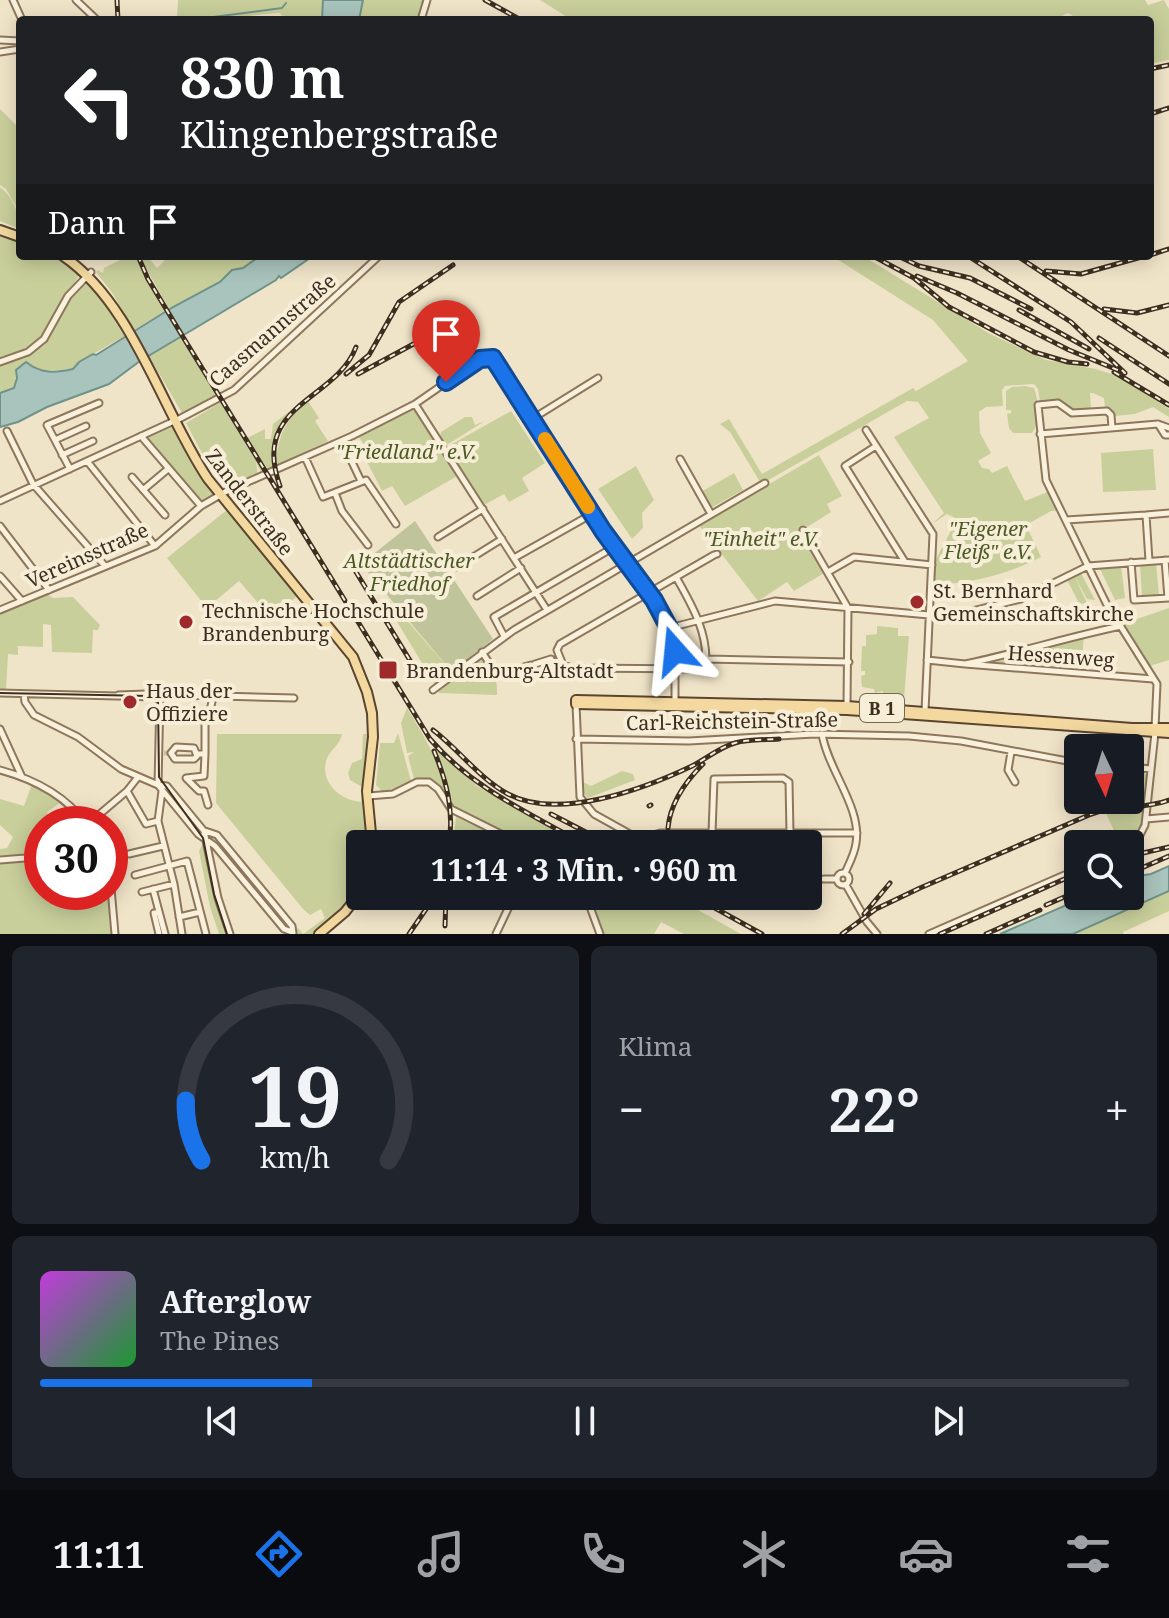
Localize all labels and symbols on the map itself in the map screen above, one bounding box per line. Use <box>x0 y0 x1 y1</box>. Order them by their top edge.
street label: Caasmannstraße <box>203 267 341 393</box>
pin <box>412 300 480 382</box>
park label: "Friedland" e.V. <box>336 438 476 465</box>
street label: Zanderstraße <box>200 443 300 561</box>
park label: "Eigener Fleiß" e.V. <box>943 515 1032 565</box>
street label: Vereinsstraße <box>21 516 153 594</box>
park label: "Einheit" e.V. <box>703 525 819 552</box>
park label: Altstädtischer Friedhof <box>342 547 475 597</box>
place label: St. Bernhard Gemeinschaftskirche <box>933 577 1134 627</box>
marker: St. Bernhard Gemeinschaftskirche <box>908 593 926 611</box>
place label: Technische Hochschule Brandenburg <box>202 597 424 647</box>
position arrow <box>633 609 717 693</box>
marker: Technische Hochschule Brandenburg <box>177 613 195 631</box>
street label: Hessenweg <box>1007 639 1115 673</box>
place label: Brandenburg-Altstadt <box>406 657 613 684</box>
marker: Brandenburg-Altstadt <box>377 659 399 681</box>
place label: Haus der Offiziere <box>146 677 233 727</box>
marker: Haus der Offiziere <box>121 693 139 711</box>
road number: B 1 <box>860 694 904 722</box>
street label: Carl-Reichstein-Straße <box>626 706 838 736</box>
north arrow <box>1064 734 1144 814</box>
speed limit sign: 30 <box>24 806 128 910</box>

